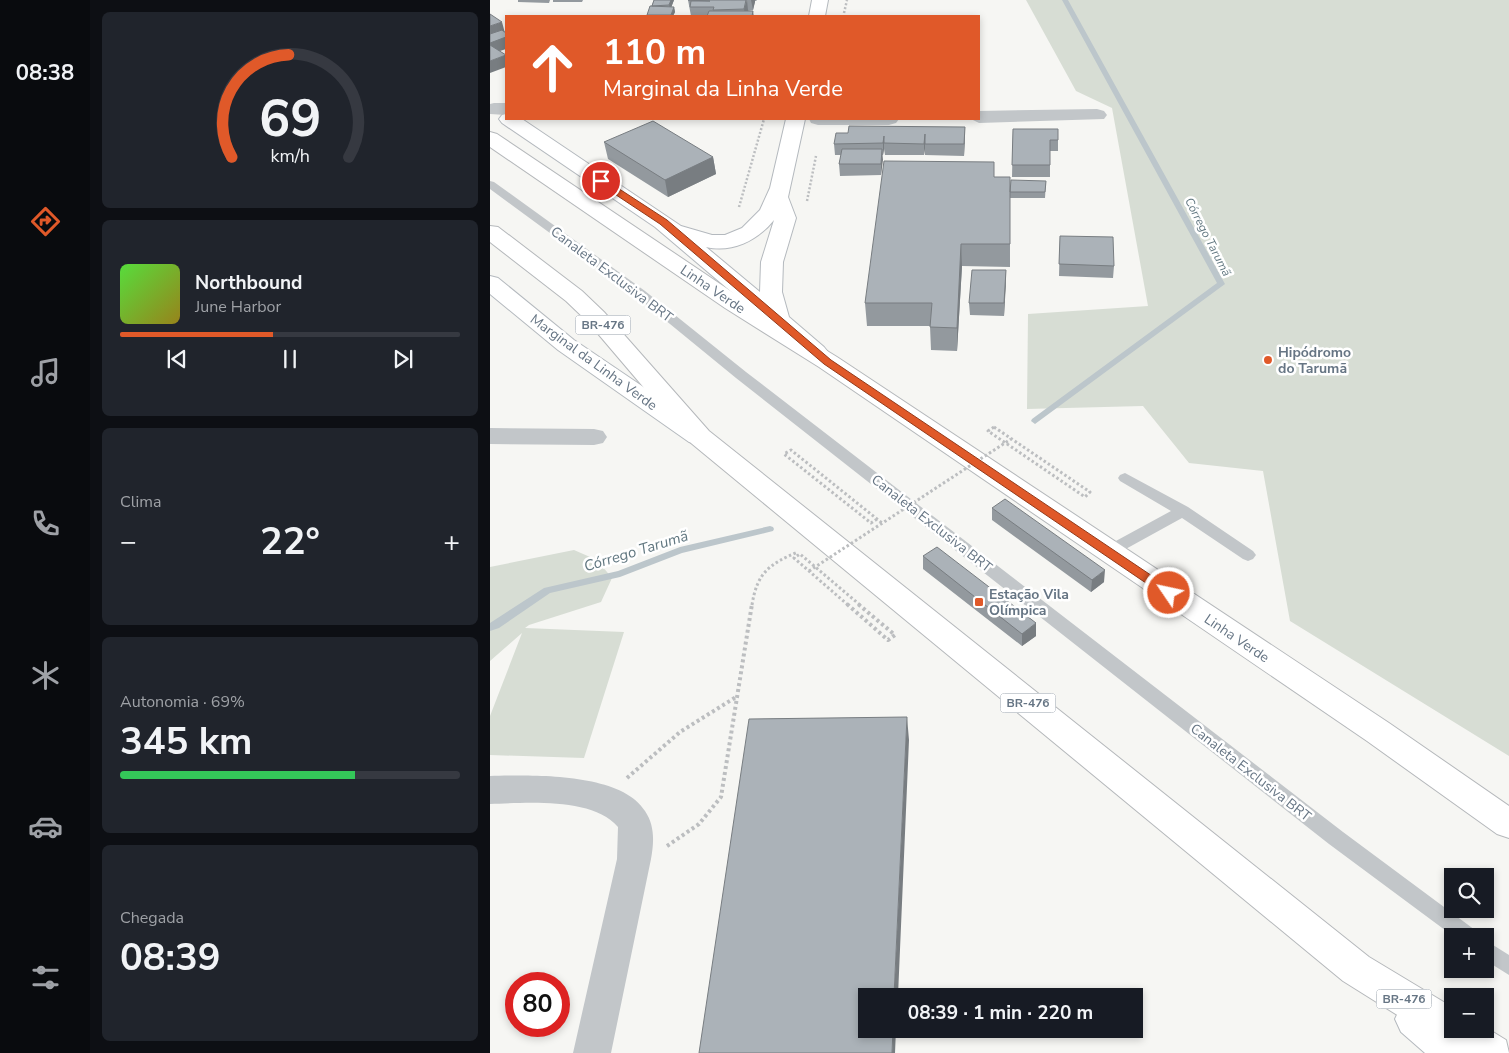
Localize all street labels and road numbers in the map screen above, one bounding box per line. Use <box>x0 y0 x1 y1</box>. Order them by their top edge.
street label: Canaleta Exclusiva BRT <box>547 222 677 327</box>
street label: Linha Verde <box>676 261 749 318</box>
street label: Marginal da Linha Verde <box>526 310 661 415</box>
road number: BR-476 <box>576 316 630 334</box>
street label: Canaleta Exclusiva BRT <box>867 470 996 577</box>
street label: Linha Verde <box>1200 610 1273 667</box>
road number: BR-476 <box>1000 694 1056 712</box>
street label: Canaleta Exclusiva BRT <box>1186 719 1315 826</box>
road number: BR-476 <box>1376 990 1432 1009</box>

